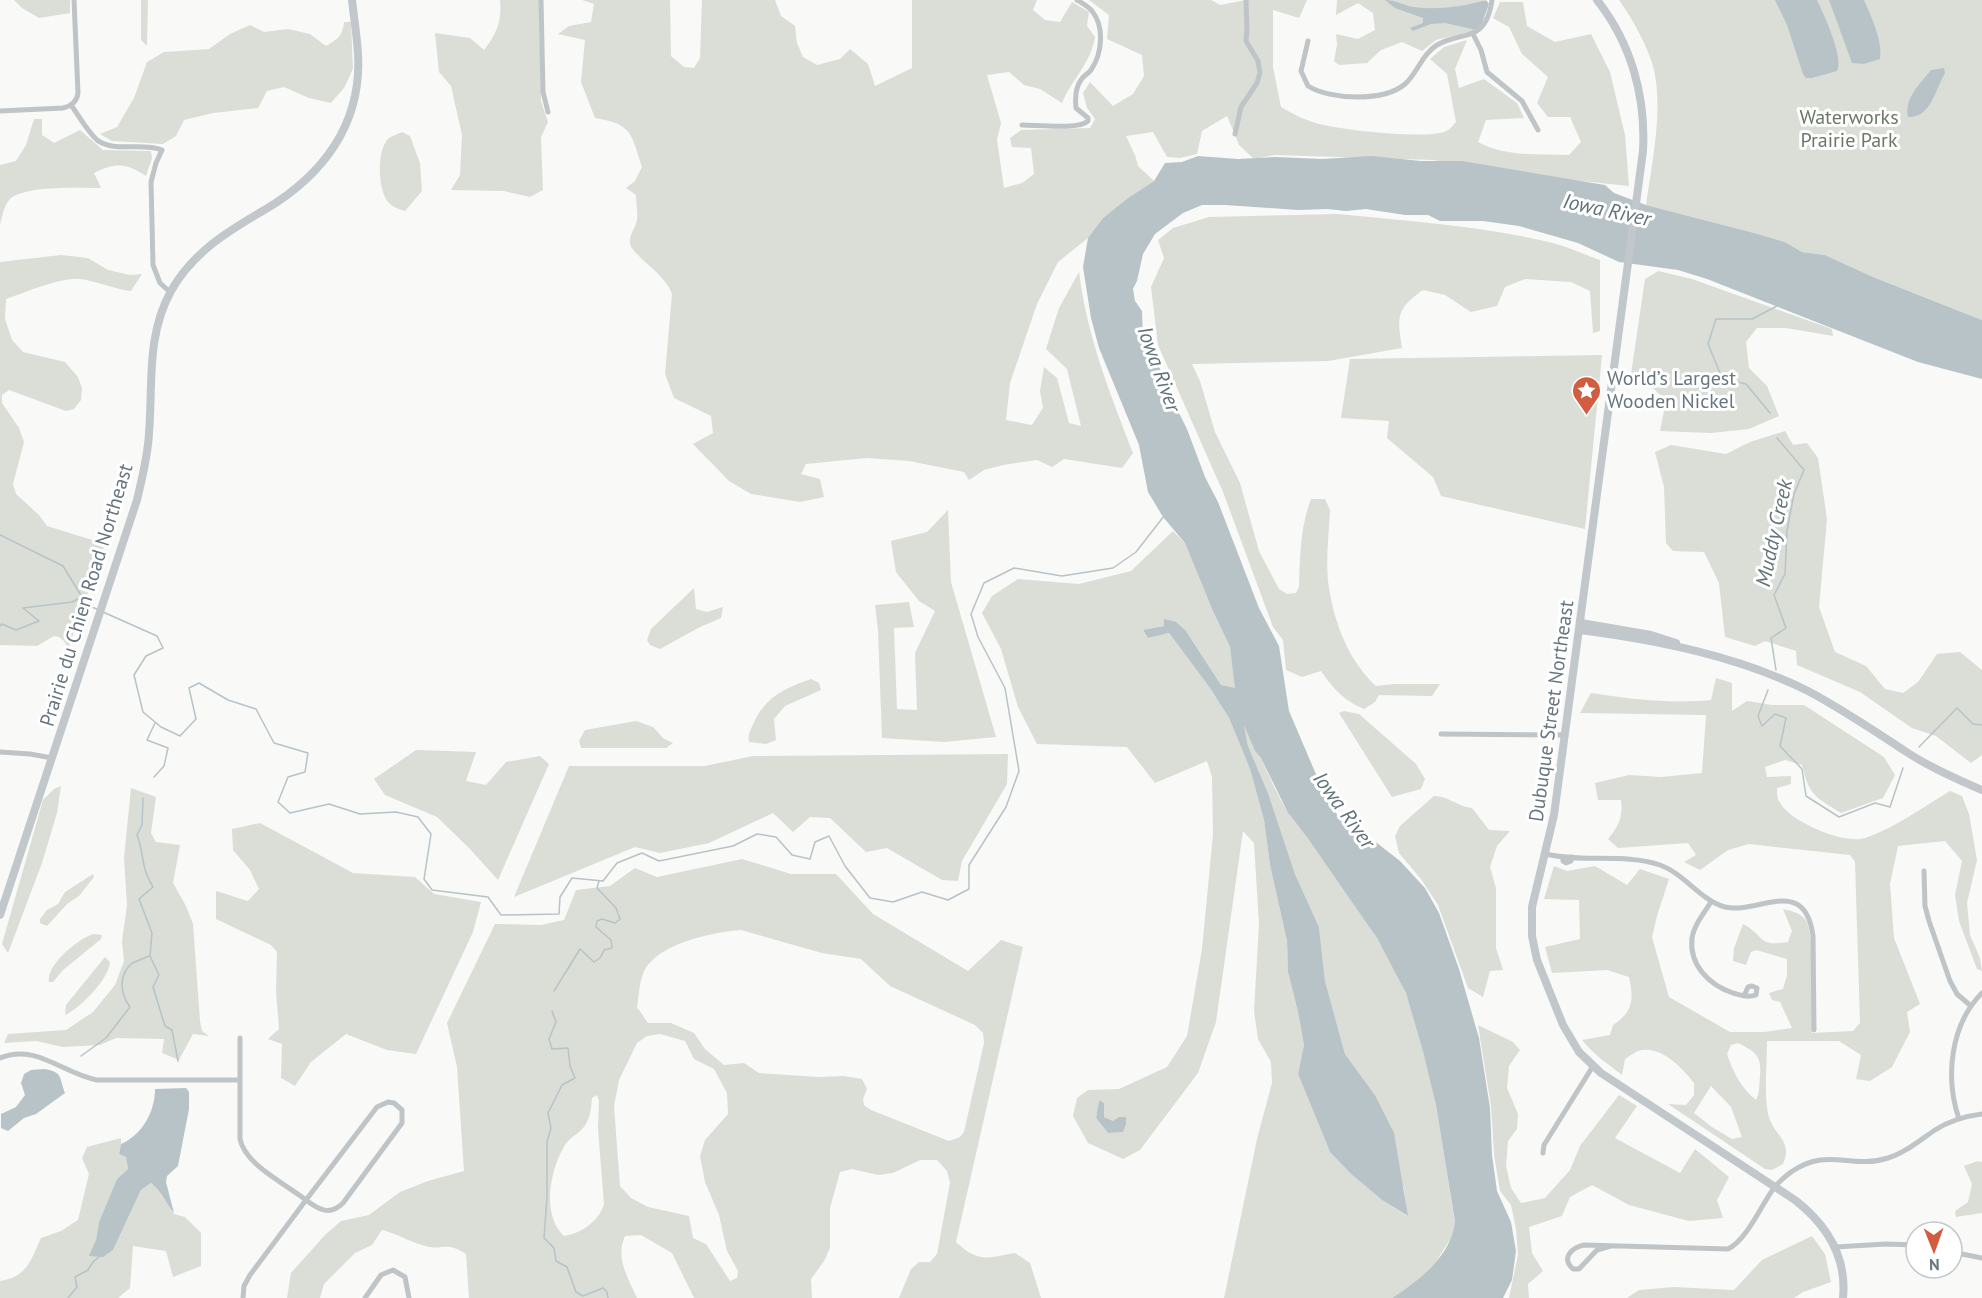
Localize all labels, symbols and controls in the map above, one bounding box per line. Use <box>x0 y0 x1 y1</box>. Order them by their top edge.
park label: Waterworks Prairie Park <box>1799 104 1899 153</box>
water label: Iowa River <box>1561 187 1656 232</box>
water label: Iowa River <box>1132 322 1188 417</box>
place label: World’s Largest Wooden Nickel <box>1607 365 1736 414</box>
place icon: World’s Largest Wooden Nickel <box>1570 374 1602 416</box>
street label: Prairie du Chien Road Northeast <box>34 460 138 730</box>
water label: Muddy Creek <box>1749 475 1798 589</box>
street label: Dubuque Street Northeast <box>1523 598 1579 823</box>
water label: Iowa River <box>1307 766 1383 855</box>
north arrow <box>1904 1220 1964 1280</box>
text: N <box>1929 1255 1940 1275</box>

